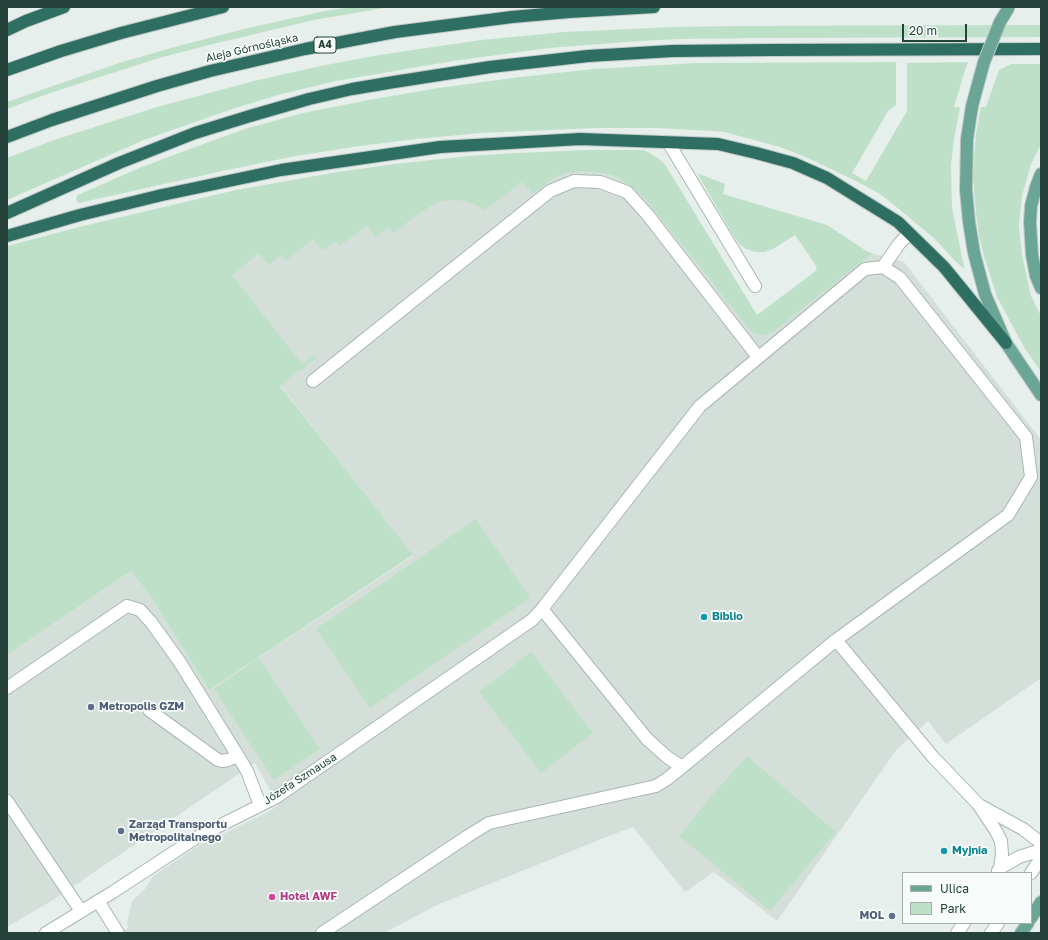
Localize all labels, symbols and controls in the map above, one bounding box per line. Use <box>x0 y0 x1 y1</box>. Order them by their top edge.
scale bar <box>904 16 969 42</box>
text: 20 m <box>909 23 937 38</box>
street label: Aleja Górnośląska <box>204 31 300 65</box>
road number: A4 <box>314 37 336 53</box>
place label: Biblio <box>712 610 743 624</box>
marker: Biblio <box>699 612 709 622</box>
place label: Metropolis GZM <box>99 700 184 714</box>
marker: Metropolis GZM <box>86 702 96 712</box>
street label: Józefa Szmausa <box>261 750 339 808</box>
place label: Zarząd Transportu Metropolitalnego <box>129 818 227 844</box>
marker: Zarząd Transportu Metropolitalnego <box>116 826 126 836</box>
place label: Myjnia <box>952 844 987 858</box>
marker: Myjnia <box>939 846 949 856</box>
legend <box>902 872 1032 924</box>
text: Ulica <box>940 881 969 896</box>
place label: Hotel AWF <box>280 890 337 904</box>
marker: Hotel AWF <box>267 892 277 902</box>
text: Park <box>940 901 966 916</box>
place label: MOL <box>859 909 884 923</box>
marker: MOL <box>887 911 897 921</box>

